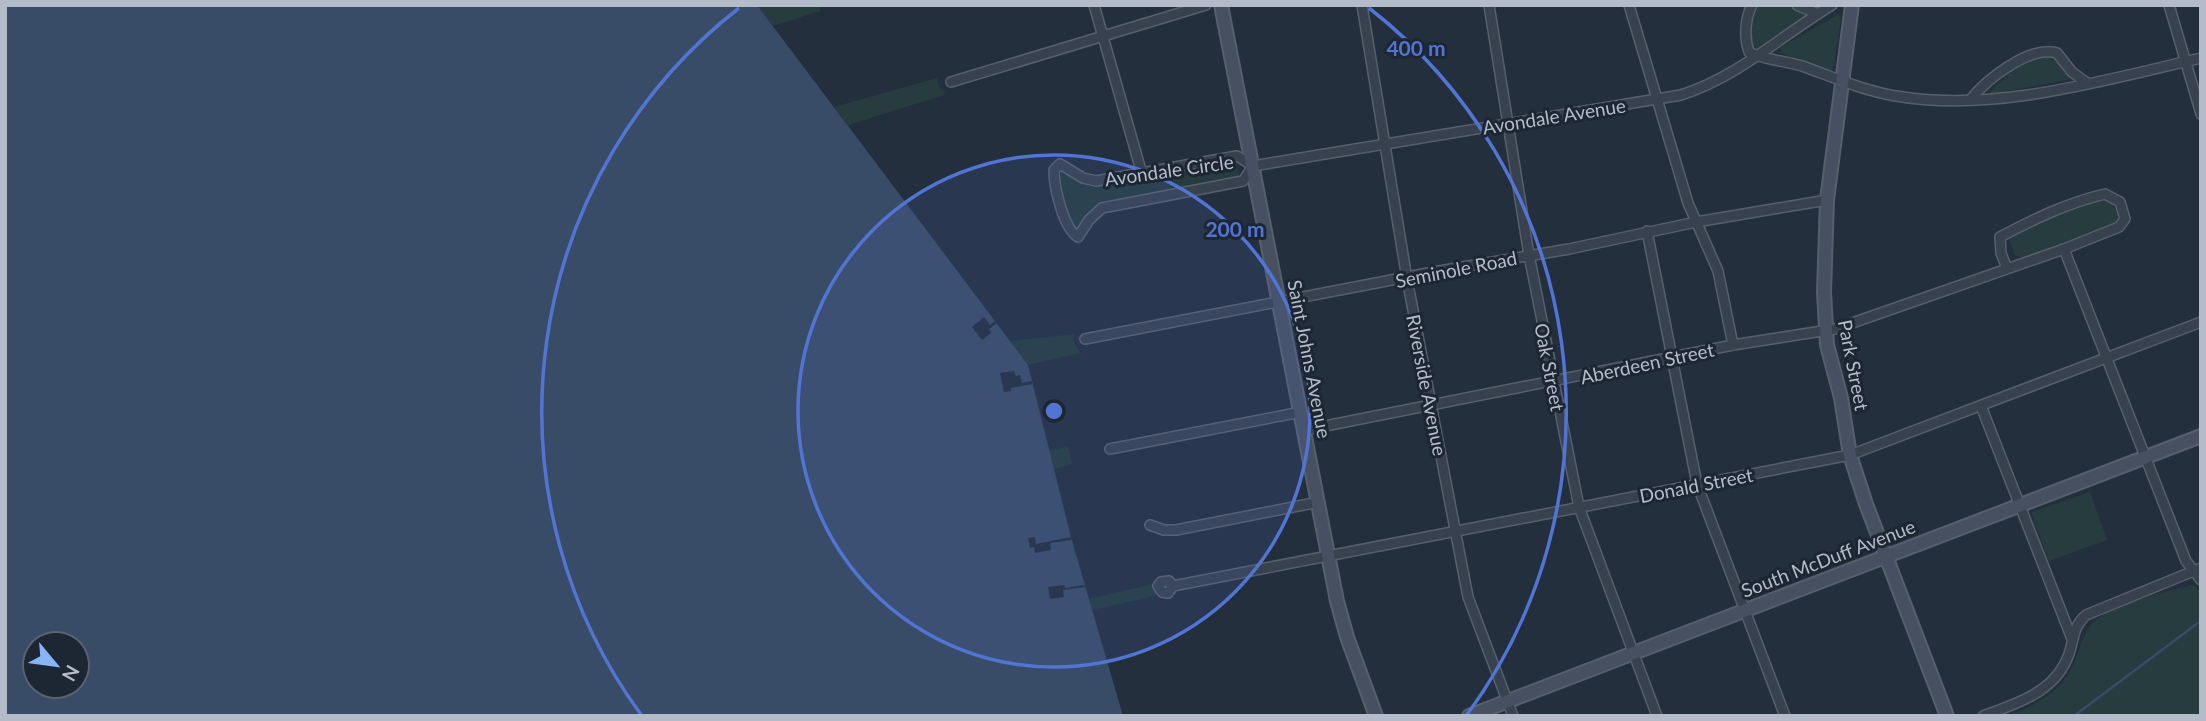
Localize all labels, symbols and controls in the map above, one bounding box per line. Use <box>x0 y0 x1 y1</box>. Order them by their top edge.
text: 400 m <box>1386 35 1446 60</box>
street label: Avondale Avenue <box>1481 93 1627 139</box>
street label: Avondale Circle <box>1103 150 1235 190</box>
text: 200 m <box>1205 216 1265 241</box>
street label: Seminole Road <box>1393 246 1519 292</box>
street label: Saint Johns Avenue <box>1283 278 1337 440</box>
street label: Riverside Avenue <box>1402 312 1452 458</box>
street label: Park Street <box>1834 318 1874 413</box>
street label: Oak Street <box>1530 321 1570 413</box>
street label: Aberdeen Street <box>1578 338 1716 388</box>
centre of rings <box>1042 399 1066 423</box>
street label: Donald Street <box>1637 463 1755 507</box>
street label: South McDuff Avenue <box>1738 514 1918 602</box>
north arrow <box>21 630 91 700</box>
text: N <box>58 662 85 685</box>

